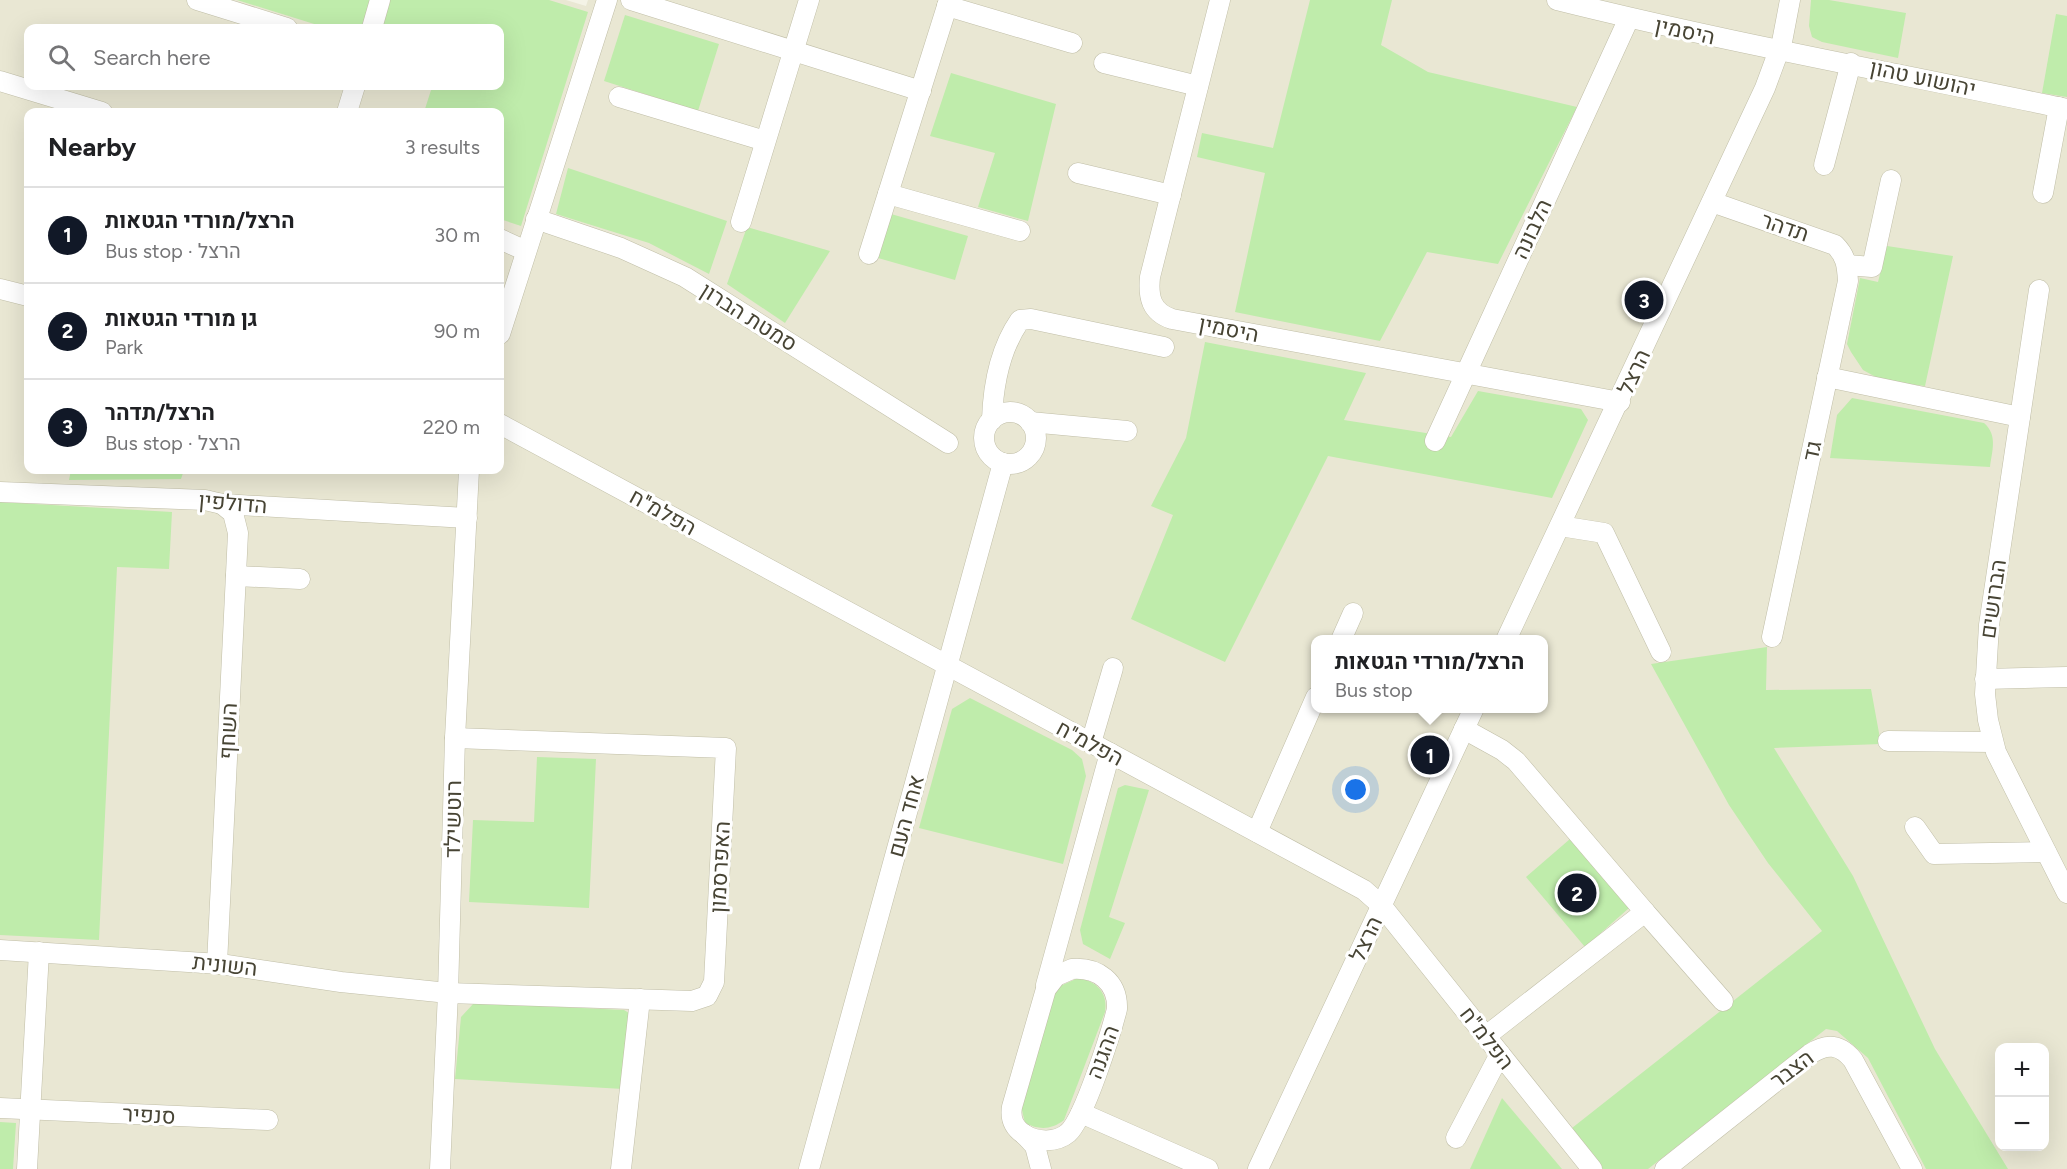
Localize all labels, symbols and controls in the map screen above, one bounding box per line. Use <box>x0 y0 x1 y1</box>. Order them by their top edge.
street label: היסמין <box>1653 12 1717 50</box>
search box <box>24 24 504 90</box>
icon: search <box>45 41 78 74</box>
text: Search here <box>93 44 211 71</box>
street label: יהושוע טהון <box>1868 54 1978 102</box>
text: Nearby <box>48 131 136 163</box>
text: 3 results <box>405 135 480 159</box>
street label: הלבונה <box>1506 195 1558 263</box>
street label: תדהר <box>1757 206 1813 248</box>
text: הרצל/מורדי הגטאות <box>105 207 295 234</box>
text: 1 <box>63 223 72 247</box>
text: 30 m <box>434 223 480 247</box>
text: Bus stop · הרצל <box>105 239 241 263</box>
street label: סמטת הברון <box>696 277 802 357</box>
pin: 3 <box>1624 278 1664 322</box>
text: גן מורדי הגטאות <box>105 305 258 332</box>
street label: היסמין <box>1197 310 1261 348</box>
text: 2 <box>62 319 73 343</box>
text: 90 m <box>434 319 480 343</box>
text: Park <box>105 335 143 359</box>
street label: הרצל <box>1612 345 1656 399</box>
text: הרצל/תדהר <box>105 399 215 426</box>
text: 3 <box>62 415 73 439</box>
text: 220 m <box>423 415 480 439</box>
text: Bus stop · הרצל <box>105 431 241 455</box>
street label: גד <box>1797 438 1827 464</box>
street label: הפלמ"ח <box>625 483 701 541</box>
street label: הדולפין <box>197 487 269 519</box>
street label: הברושים <box>1974 558 2012 640</box>
popup <box>1311 635 1548 713</box>
text: הרצל/מורדי הגטאות <box>1335 648 1524 675</box>
text: Bus stop <box>1335 678 1413 702</box>
street label: השחף <box>213 702 243 760</box>
street label: הפלמ"ח <box>1052 714 1128 772</box>
pin: 1 <box>1410 732 1450 777</box>
street label: אחד העם <box>882 772 930 860</box>
your location <box>1341 775 1370 804</box>
street label: רוטשילד <box>439 780 467 858</box>
street label: האפרסמון <box>704 820 736 914</box>
pin: 2 <box>1558 870 1596 916</box>
street label: הרצל <box>1344 912 1388 966</box>
street label: השונית <box>191 948 259 982</box>
street label: הפלמ"ח <box>1454 1001 1520 1075</box>
street label: ההגנה <box>1081 1021 1125 1083</box>
map controls <box>1995 1043 2049 1151</box>
button: + <box>1995 1043 2049 1097</box>
street label: הצבר <box>1765 1044 1819 1094</box>
button: − <box>1995 1097 2049 1151</box>
street label: סנפיר <box>122 1100 176 1130</box>

